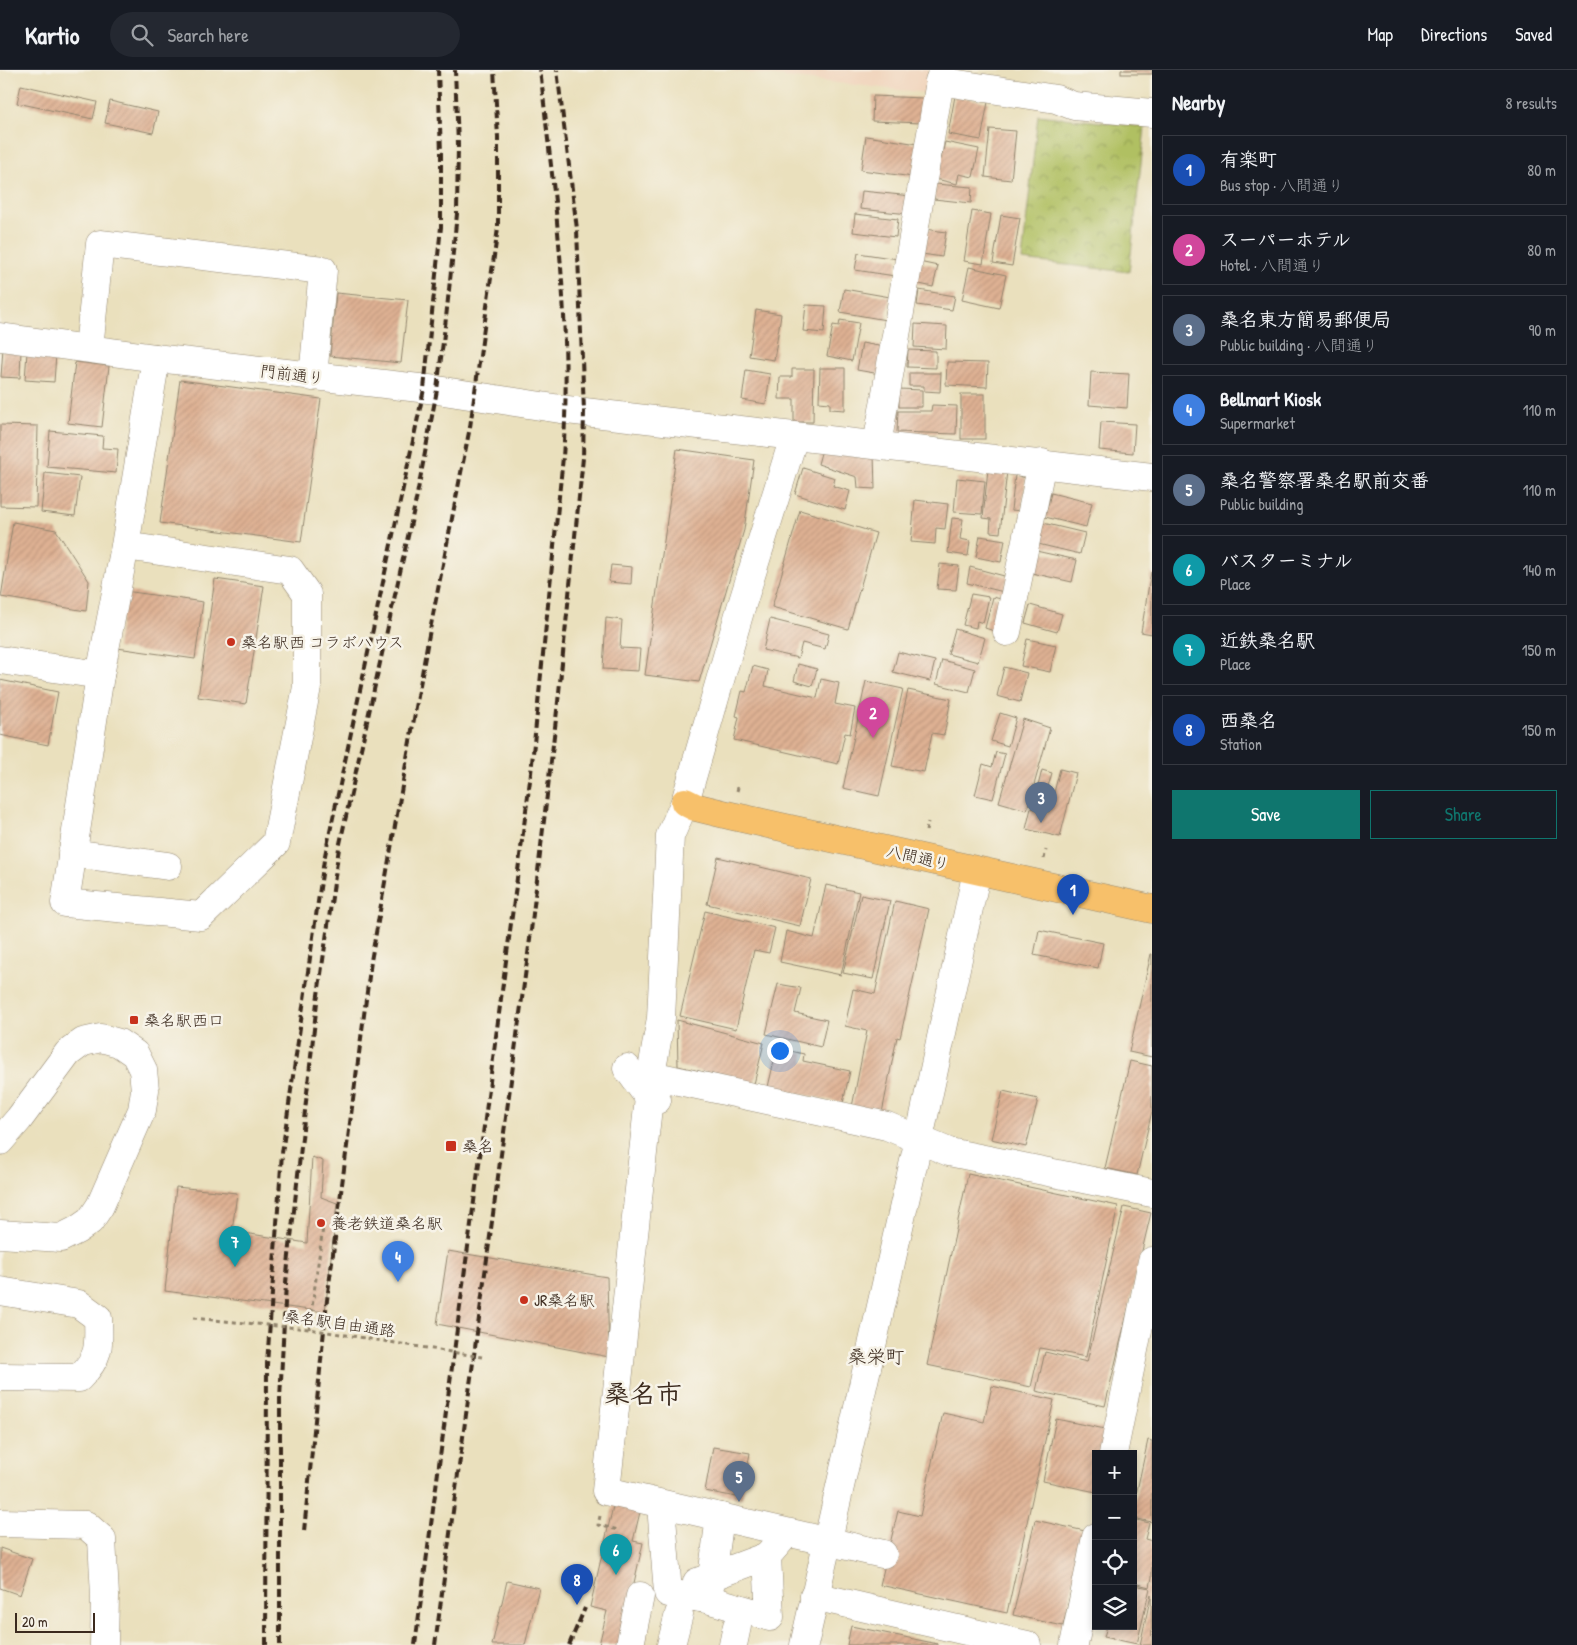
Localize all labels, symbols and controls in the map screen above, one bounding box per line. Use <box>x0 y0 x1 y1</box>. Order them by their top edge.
search box <box>110 12 460 57</box>
text: Kartio <box>25 19 80 51</box>
icon: search <box>128 21 156 49</box>
text: Search here <box>168 22 249 48</box>
text: Map <box>1368 22 1393 47</box>
text: Directions <box>1421 22 1487 47</box>
text: Saved <box>1515 22 1552 47</box>
text: Nearby <box>1172 88 1225 117</box>
text: 8 results <box>1505 92 1557 114</box>
text: 有楽町 <box>1220 146 1277 172</box>
text: 1 <box>1186 159 1192 181</box>
text: 80 m <box>1527 159 1556 181</box>
text: Bus stop · 八間通り <box>1220 174 1344 196</box>
text: スーパーホテル <box>1220 226 1351 252</box>
text: 2 <box>1185 239 1193 261</box>
text: 80 m <box>1527 239 1556 261</box>
text: Hotel · 八間通り <box>1220 254 1325 276</box>
text: 桑名東方簡易郵便局 <box>1220 306 1391 332</box>
text: 3 <box>1185 319 1193 341</box>
text: 90 m <box>1528 319 1556 341</box>
text: Public building · 八間通り <box>1220 334 1378 356</box>
street label: 門前通り <box>259 359 325 389</box>
text: Bellmart Kiosk <box>1220 386 1321 412</box>
text: 4 <box>1186 399 1192 421</box>
text: 110 m <box>1523 399 1556 421</box>
text: Supermarket <box>1220 412 1295 434</box>
text: 桑名警察署桑名駅前交番 <box>1220 467 1429 493</box>
text: 5 <box>1186 479 1192 501</box>
text: 110 m <box>1523 479 1556 501</box>
text: Public building <box>1220 493 1303 515</box>
text: バスターミナル <box>1220 547 1353 573</box>
text: 6 <box>1186 559 1192 581</box>
text: 140 m <box>1522 559 1556 581</box>
text: Place <box>1220 573 1251 595</box>
text: 近鉄桑名駅 <box>1220 627 1315 653</box>
place label: 桑名駅西 コラボハウス <box>241 631 404 653</box>
marker: 桑名駅西 コラボハウス <box>225 636 237 648</box>
text: 7 <box>1185 639 1193 661</box>
text: 150 m <box>1522 639 1556 661</box>
text: Place <box>1220 653 1251 675</box>
pin: 2 <box>857 697 889 738</box>
text: 西桑名 <box>1220 707 1277 733</box>
text: 8 <box>1186 719 1192 741</box>
text: 150 m <box>1522 719 1556 741</box>
text: Station <box>1220 733 1262 755</box>
pin: 3 <box>1025 782 1057 823</box>
button: Save <box>1172 790 1360 839</box>
button: Share <box>1370 790 1557 839</box>
street label: 八間通り <box>884 839 952 875</box>
pin: 1 <box>1057 874 1089 915</box>
place label: 桑名駅西口 <box>144 1009 224 1031</box>
marker: 桑名駅西口 <box>128 1014 140 1026</box>
your location <box>767 1038 793 1064</box>
place label: 桑名 <box>462 1135 494 1157</box>
marker: 桑名 <box>444 1139 458 1153</box>
place label: 養老鉄道桑名駅 <box>331 1212 443 1234</box>
marker: 養老鉄道桑名駅 <box>315 1217 327 1229</box>
pin: 7 <box>219 1226 251 1267</box>
pin: 4 <box>382 1241 414 1282</box>
place label: JR桑名駅 <box>534 1289 595 1311</box>
marker: JR桑名駅 <box>518 1294 530 1306</box>
street label: 桑名駅自由通路 <box>283 1304 397 1342</box>
district label: 桑栄町 <box>847 1343 905 1369</box>
district label: 桑名市 <box>604 1376 682 1411</box>
map controls <box>1092 1450 1137 1630</box>
button: + <box>1092 1450 1137 1495</box>
pin: 5 <box>723 1461 755 1502</box>
button: − <box>1092 1495 1137 1540</box>
pin: 6 <box>600 1534 632 1575</box>
button: locate <box>1092 1540 1137 1585</box>
pin: 8 <box>561 1564 593 1605</box>
button: layers <box>1092 1585 1137 1630</box>
scale bar <box>15 1610 95 1633</box>
text: 20 m <box>22 1612 48 1631</box>

